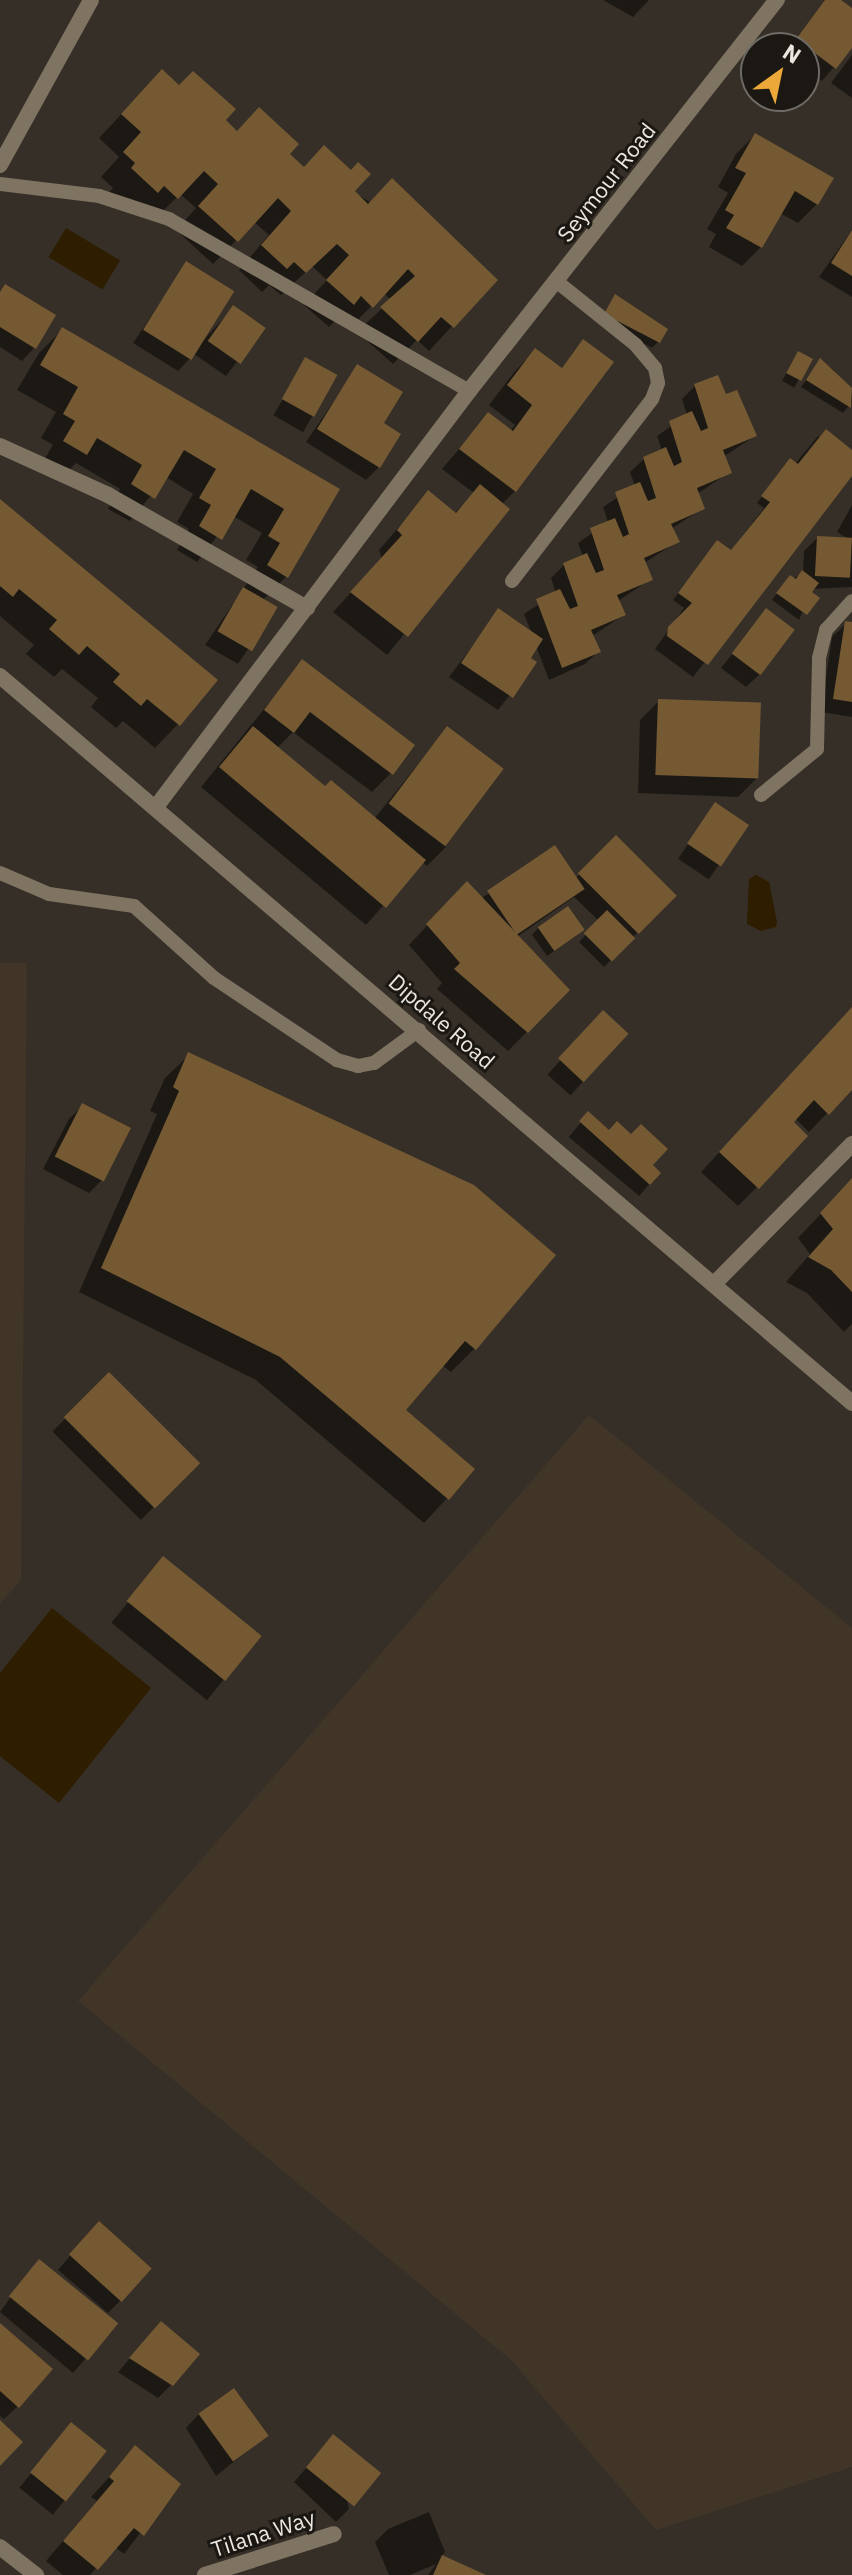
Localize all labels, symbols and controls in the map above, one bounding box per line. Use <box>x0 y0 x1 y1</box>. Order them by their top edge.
north arrow <box>740 32 820 112</box>
text: N <box>778 37 807 70</box>
street label: Seymour Road <box>551 117 661 247</box>
street label: Dipdale Road <box>384 968 500 1074</box>
street label: Tilana Way <box>208 2504 318 2562</box>

